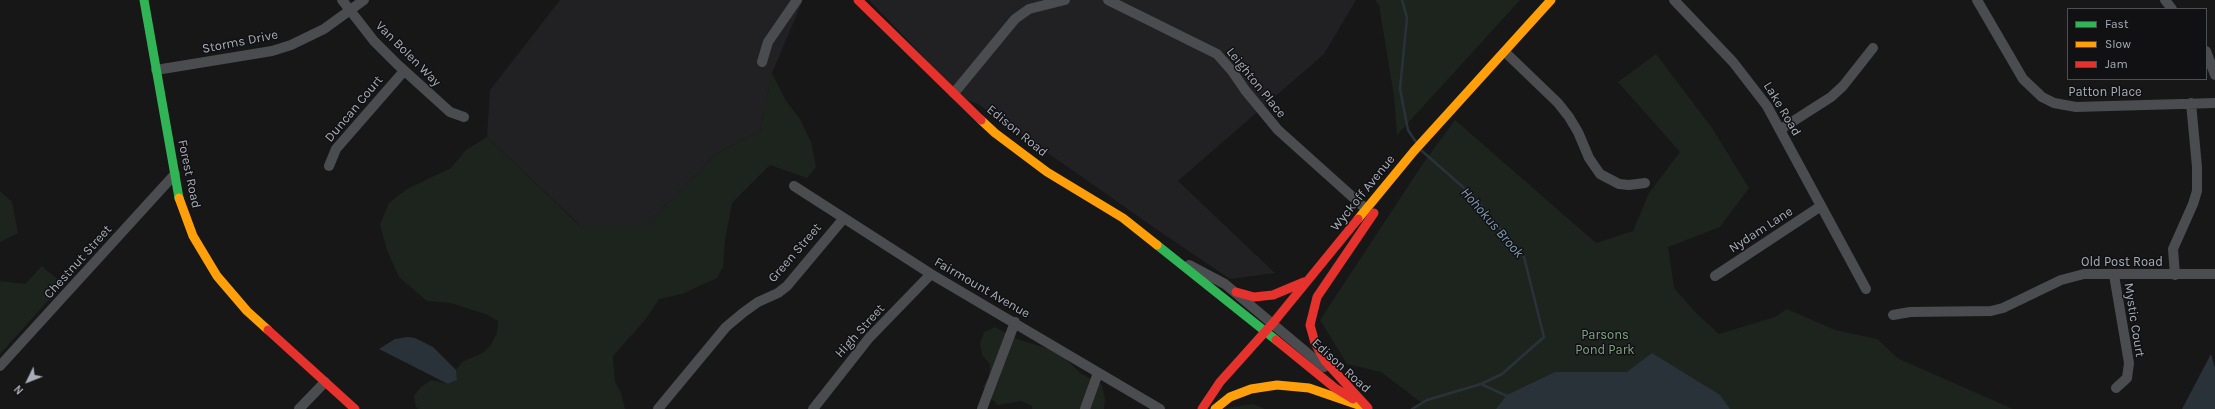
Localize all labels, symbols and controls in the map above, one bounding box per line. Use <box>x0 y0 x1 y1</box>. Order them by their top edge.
legend <box>2067 8 2207 80</box>
text: Fast <box>2105 17 2128 31</box>
street label: Van Bolen Way <box>372 18 444 90</box>
street label: Storms Drive <box>201 27 279 57</box>
text: Slow <box>2105 37 2131 51</box>
street label: Leighton Place <box>1223 45 1289 121</box>
text: Jam <box>2105 57 2128 71</box>
street label: Duncan Court <box>322 73 386 145</box>
street label: Lake Road <box>1760 79 1804 139</box>
street label: Patton Place <box>2068 84 2142 100</box>
street label: Edison Road <box>983 102 1051 160</box>
street label: Forest Road <box>174 138 204 210</box>
street label: Wyckoff Avenue <box>1327 152 1399 234</box>
water label: Hohokus Brook <box>1457 184 1527 262</box>
street label: Nydam Lane <box>1726 204 1796 256</box>
street label: Green Street <box>765 220 825 286</box>
street label: Chestnut Street <box>41 222 115 302</box>
street label: Fairmount Avenue <box>931 254 1033 322</box>
street label: Old Post Road <box>2081 254 2163 270</box>
street label: Mystic Court <box>2120 282 2148 358</box>
street label: High Street <box>832 301 888 361</box>
park label: Parsons Pond Park <box>1575 327 1635 358</box>
street label: Edison Road <box>1308 336 1374 396</box>
north arrow <box>8 361 48 401</box>
text: N <box>11 382 26 397</box>

